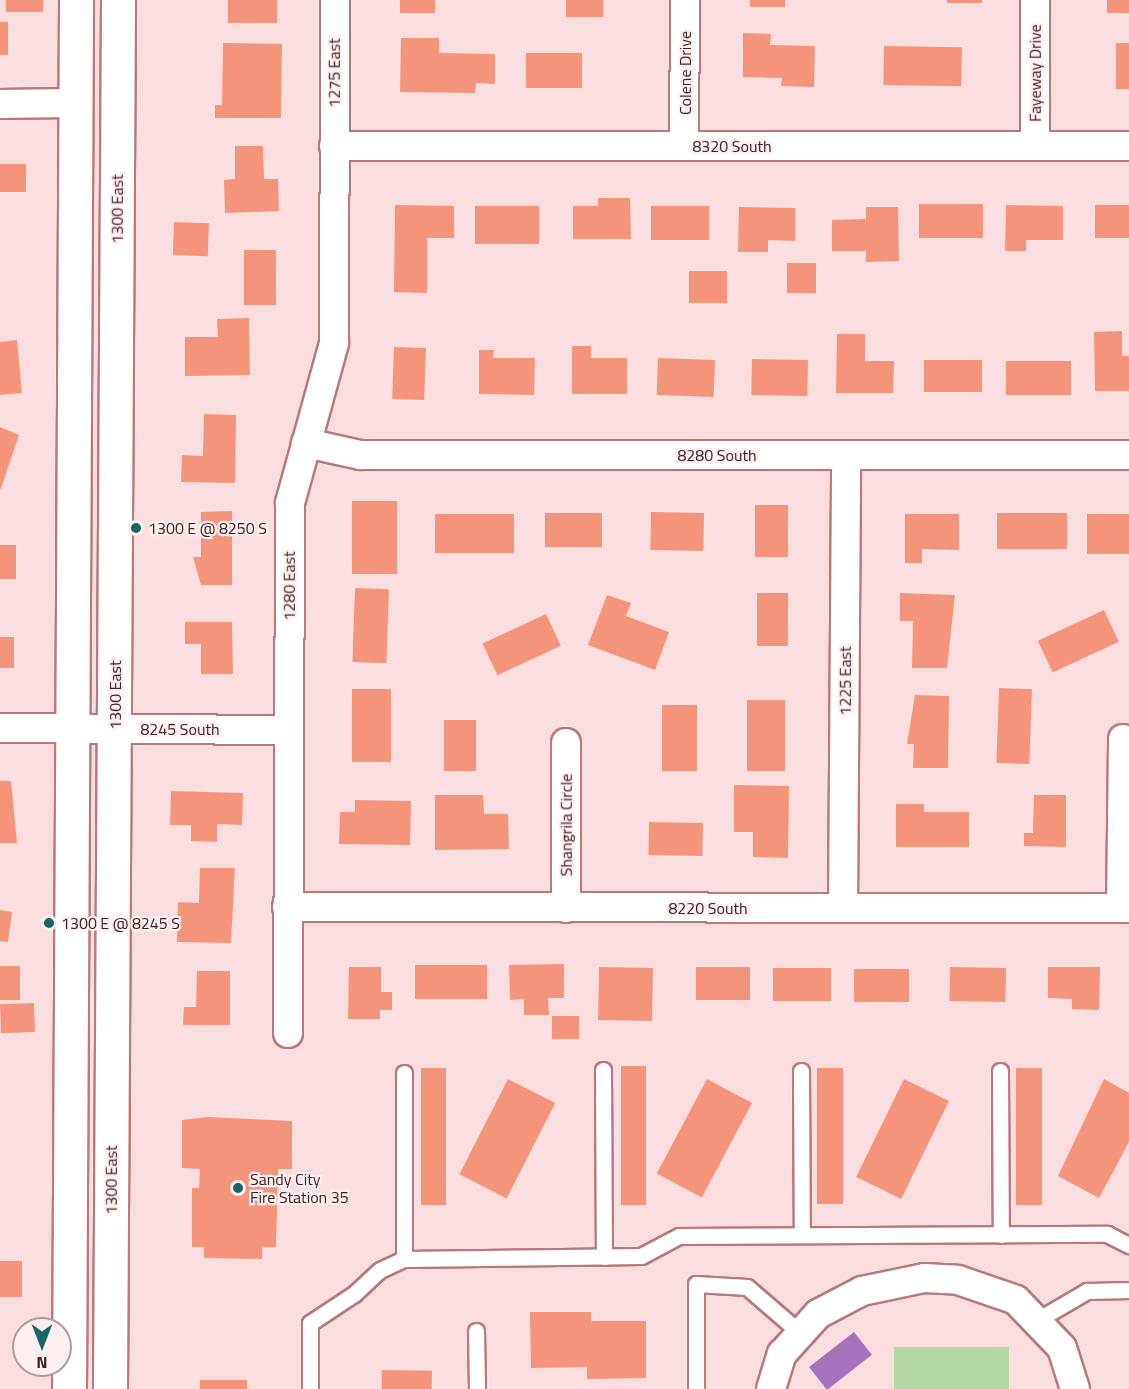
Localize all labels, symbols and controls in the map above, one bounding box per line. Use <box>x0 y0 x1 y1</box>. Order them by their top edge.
street label: Fayeway Drive <box>1025 24 1045 122</box>
street label: Colene Drive <box>675 31 695 115</box>
street label: 1275 East <box>324 38 344 108</box>
street label: 8320 South <box>692 136 772 156</box>
street label: 1300 East <box>107 174 127 244</box>
street label: 8280 South <box>677 445 757 465</box>
place label: 1300 E @ 8250 S <box>148 518 267 538</box>
marker: 1300 E @ 8250 S <box>129 521 143 535</box>
street label: 1280 East <box>279 551 299 621</box>
street label: 1225 East <box>835 646 855 716</box>
street label: 1300 East <box>105 660 125 730</box>
street label: 8245 South <box>140 719 220 739</box>
street label: Shangrila Circle <box>556 774 576 876</box>
street label: 8220 South <box>668 898 748 918</box>
place label: 1300 E @ 8245 S <box>61 913 180 933</box>
marker: 1300 E @ 8245 S <box>42 916 56 930</box>
street label: 1300 East <box>101 1145 121 1215</box>
place label: Sandy City Fire Station 35 <box>250 1169 349 1207</box>
marker: Sandy City Fire Station 35 <box>231 1181 245 1195</box>
north arrow <box>12 1317 72 1377</box>
text: N <box>36 1351 48 1375</box>

